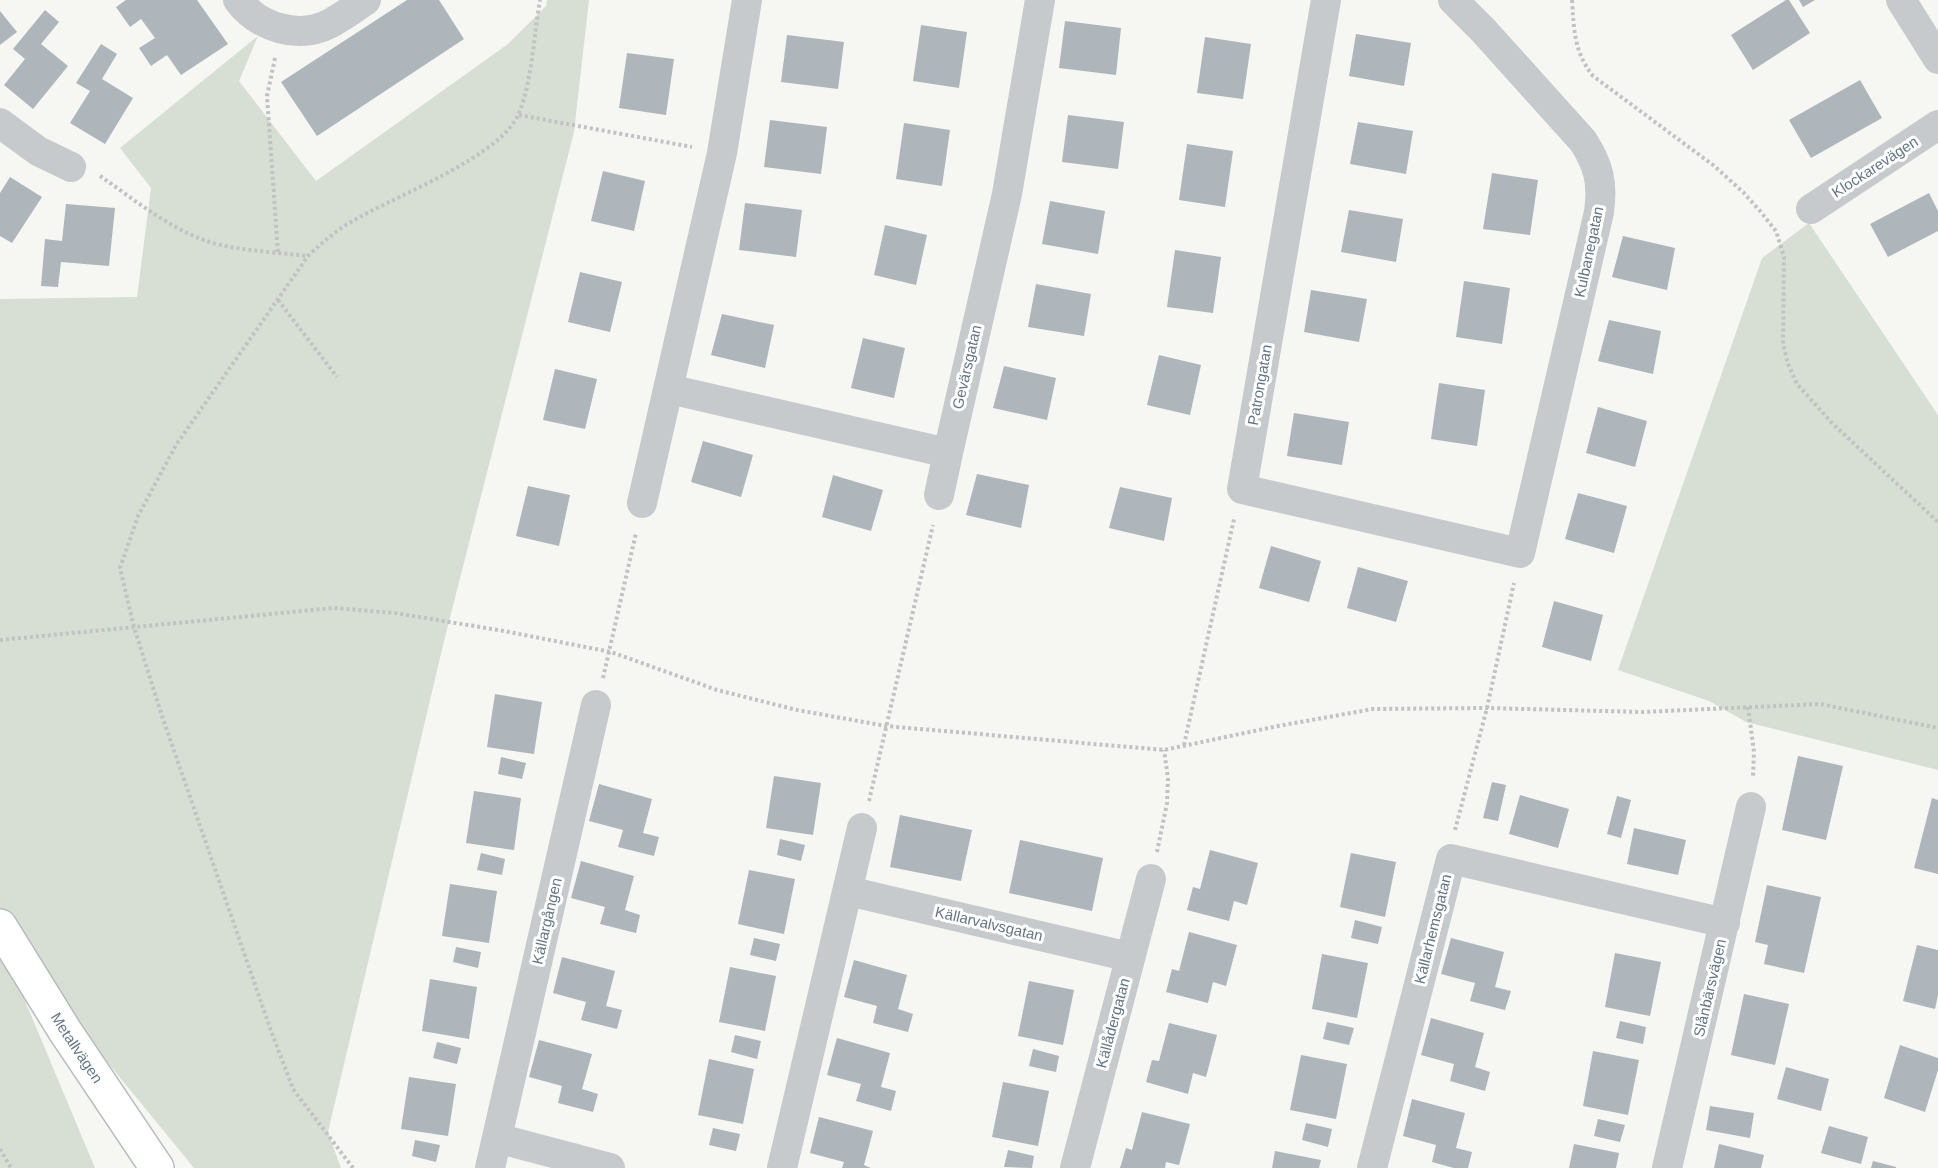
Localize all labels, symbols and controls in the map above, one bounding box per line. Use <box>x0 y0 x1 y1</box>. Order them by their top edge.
street label: Klockarevägen <box>1828 132 1921 201</box>
street label: Kulbanegatan <box>1571 205 1606 299</box>
street label: Gevärsgatan <box>949 323 984 411</box>
street label: Patrongatan <box>1244 343 1275 427</box>
street label: Källarhemsgatan <box>1411 872 1454 986</box>
street label: Källargången <box>528 876 565 966</box>
street label: Källarvalvsgatan <box>934 903 1045 944</box>
street label: Slånbärsvägen <box>1690 937 1729 1039</box>
street label: Källådergatan <box>1092 976 1133 1070</box>
street label: Metallvägen <box>48 1009 106 1086</box>

